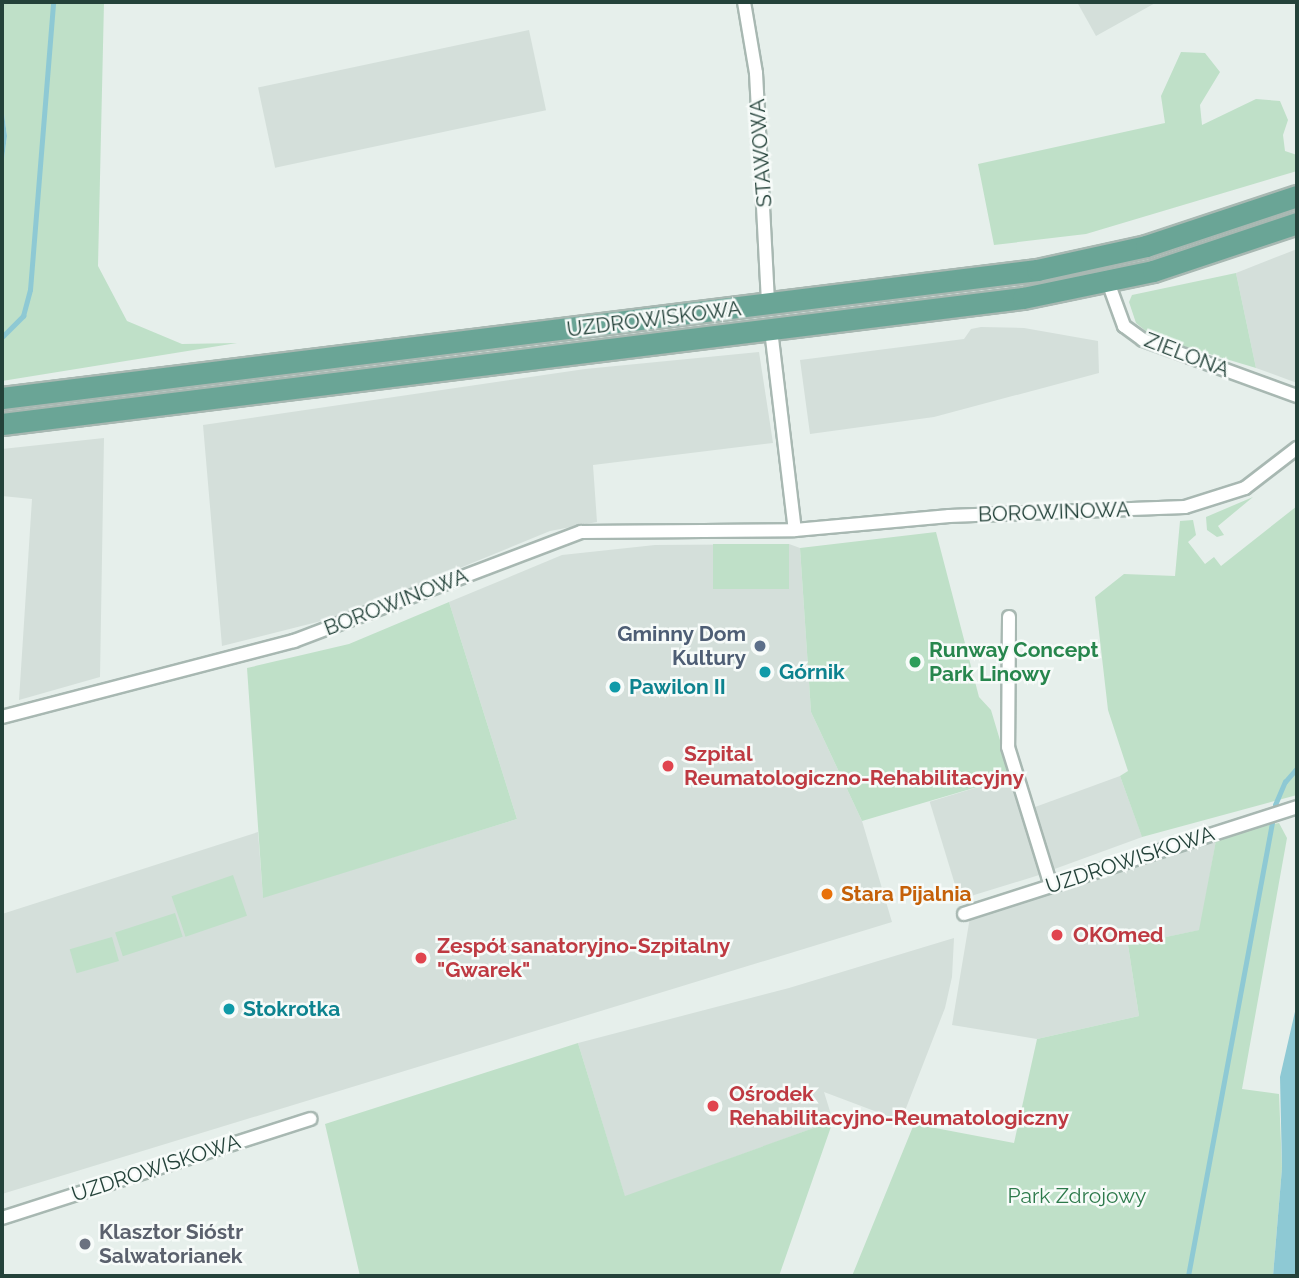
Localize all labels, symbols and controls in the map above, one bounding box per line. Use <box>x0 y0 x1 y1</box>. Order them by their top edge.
street label: STAWOWA <box>745 98 777 208</box>
street label: UZDROWISKOWA <box>565 296 743 342</box>
street label: ZIELONA <box>1141 327 1233 383</box>
street label: BOROWINOWA <box>978 497 1130 527</box>
street label: BOROWINOWA <box>320 563 472 641</box>
place label: Gminny Dom Kultury <box>617 621 746 671</box>
place label: Runway Concept Park Linowy <box>929 637 1099 687</box>
marker: Gminny Dom Kultury <box>752 638 768 654</box>
marker: Runway Concept Park Linowy <box>907 654 923 670</box>
place label: Górnik <box>779 659 845 685</box>
marker: Górnik <box>757 664 773 680</box>
place label: Pawilon II <box>629 674 726 700</box>
marker: Pawilon II <box>607 679 623 695</box>
place label: Szpital Reumatologiczno-Rehabilitacyjny <box>684 741 1024 791</box>
marker: Szpital Reumatologiczno-Rehabilitacyjny <box>658 756 678 776</box>
street label: UZDROWISKOWA <box>1043 821 1217 899</box>
place label: Stara Pijalnia <box>841 881 972 907</box>
marker: Stara Pijalnia <box>819 886 835 902</box>
place label: OKOmed <box>1073 922 1164 948</box>
marker: OKOmed <box>1047 925 1067 945</box>
place label: Zespół sanatoryjno-Szpitalny "Gwarek" <box>437 933 731 983</box>
marker: Zespół sanatoryjno-Szpitalny "Gwarek" <box>411 948 431 968</box>
place label: Stokrotka <box>243 996 340 1022</box>
marker: Stokrotka <box>221 1001 237 1017</box>
place label: Ośrodek Rehabilitacyjno-Reumatologiczny <box>729 1081 1069 1131</box>
marker: Ośrodek Rehabilitacyjno-Reumatologiczny <box>703 1096 723 1116</box>
street label: UZDROWISKOWA <box>69 1129 243 1207</box>
park label: Park Zdrojowy <box>1008 1183 1146 1209</box>
place label: Klasztor Sióstr Salwatorianek <box>99 1219 244 1269</box>
marker: Klasztor Sióstr Salwatorianek <box>77 1236 93 1252</box>

